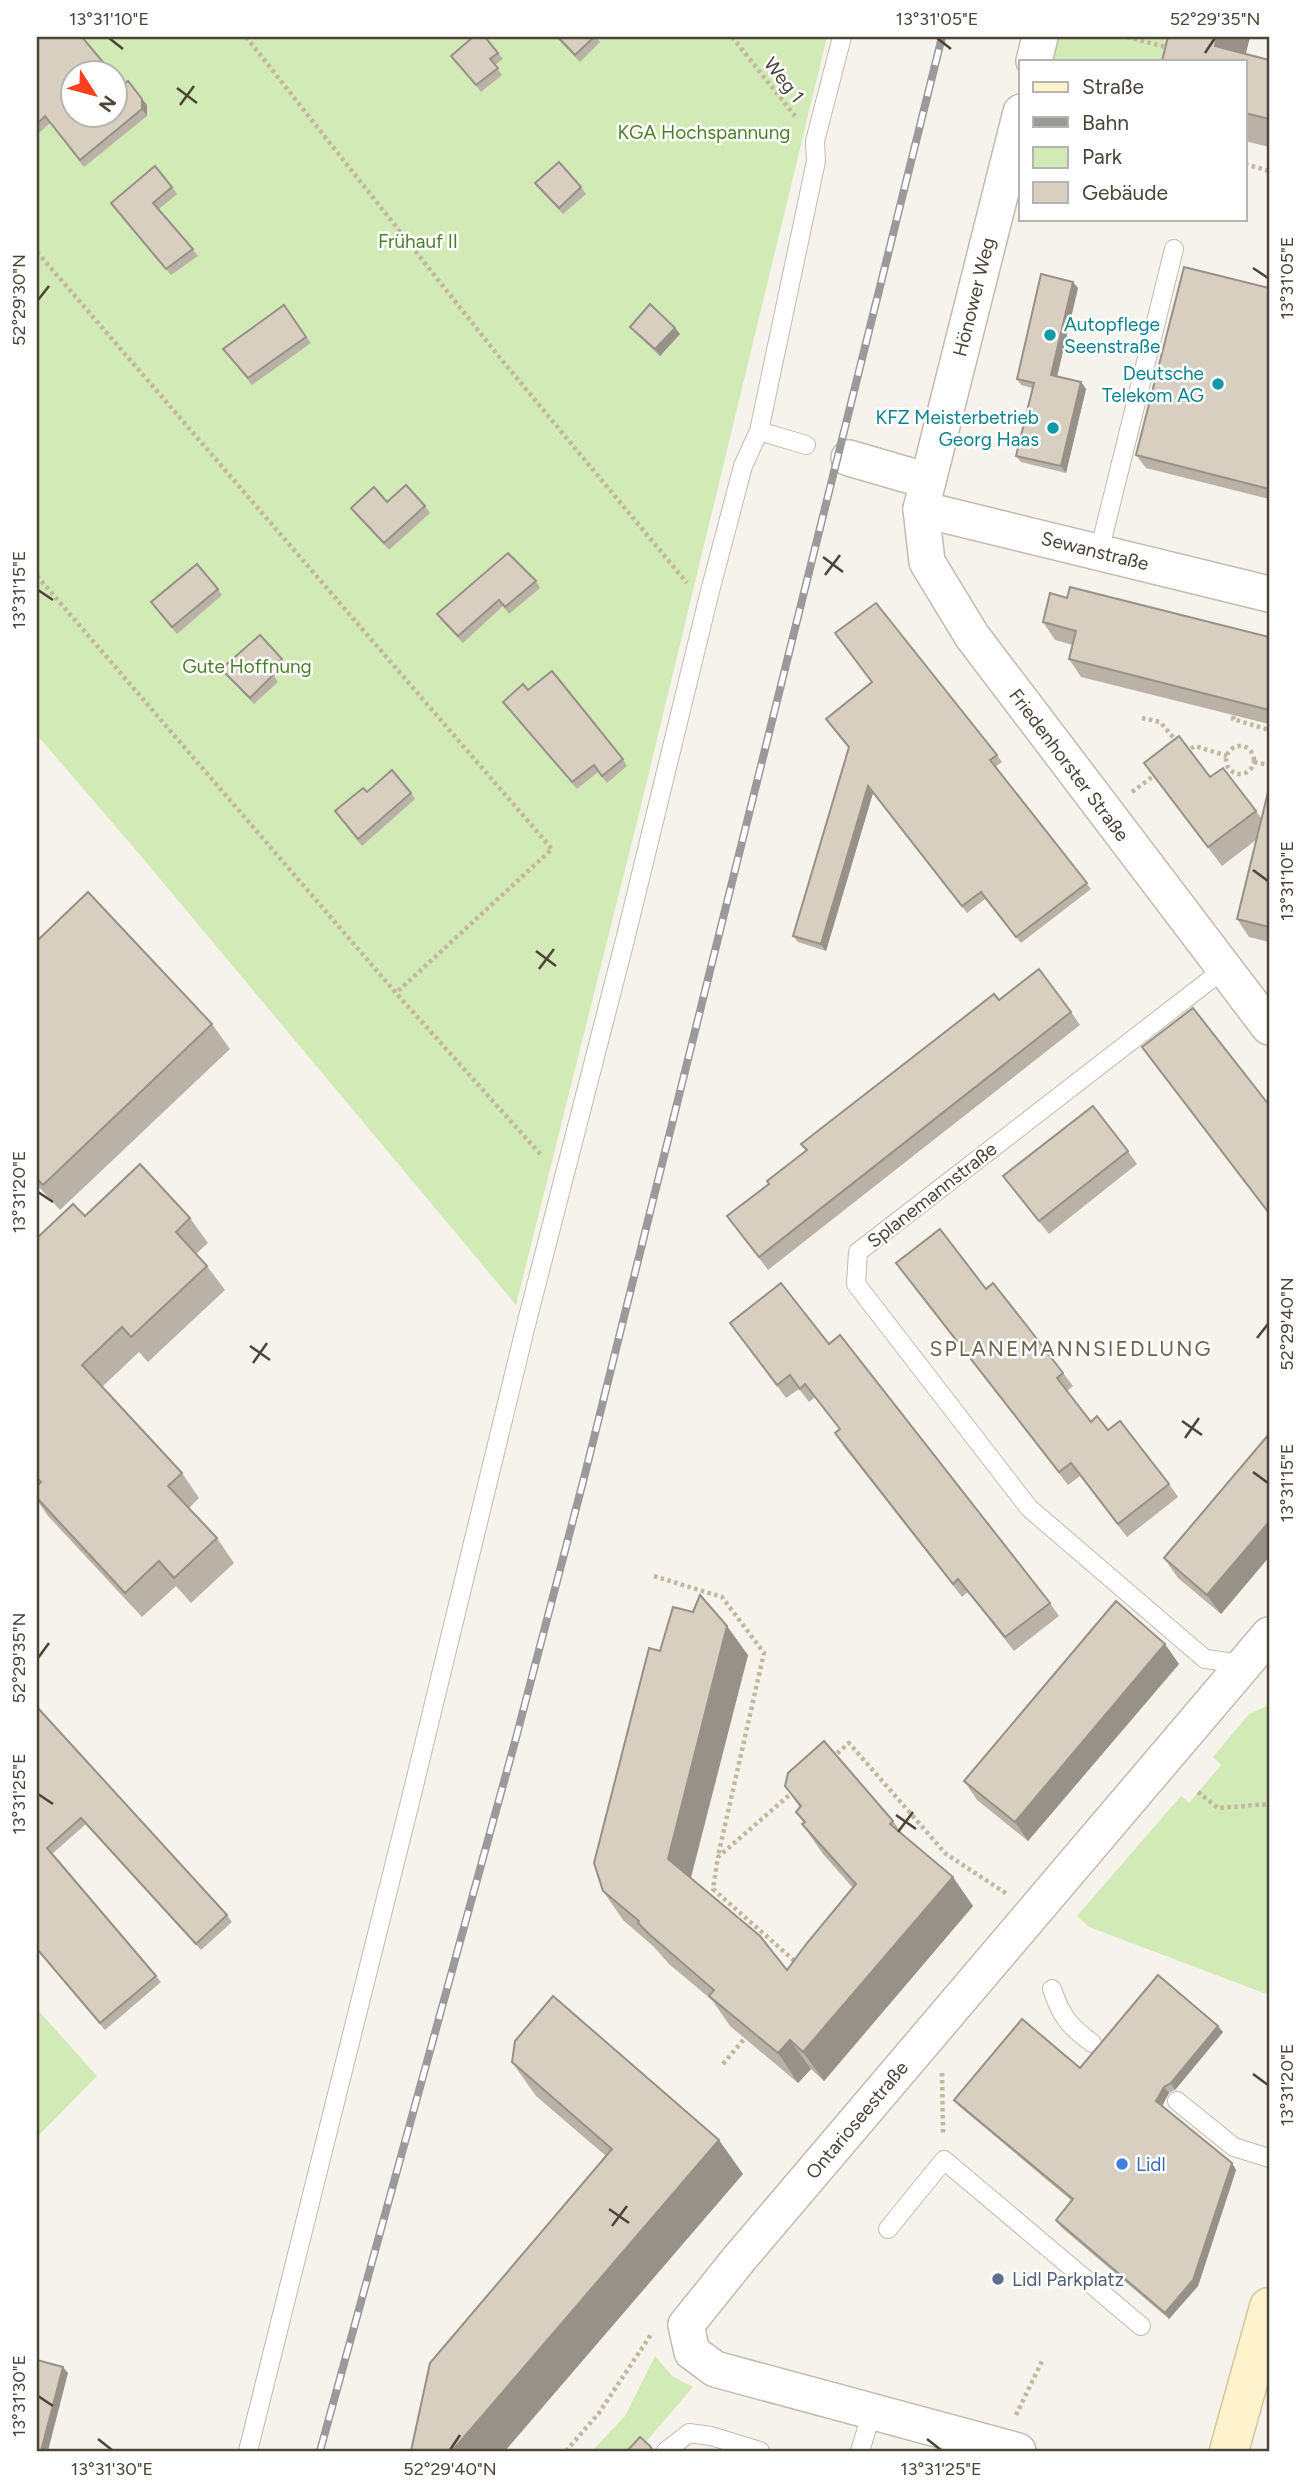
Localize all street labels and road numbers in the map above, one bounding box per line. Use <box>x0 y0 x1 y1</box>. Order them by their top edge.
street label: Weg 1 <box>759 53 809 107</box>
street label: Hönower Weg <box>948 235 1000 359</box>
street label: Sewanstraße <box>1039 527 1151 575</box>
street label: Friedenhorster Straße <box>1004 684 1134 846</box>
street label: Splanemannstraße <box>863 1137 1001 1253</box>
street label: Ontarioseestraße <box>801 2056 913 2184</box>

